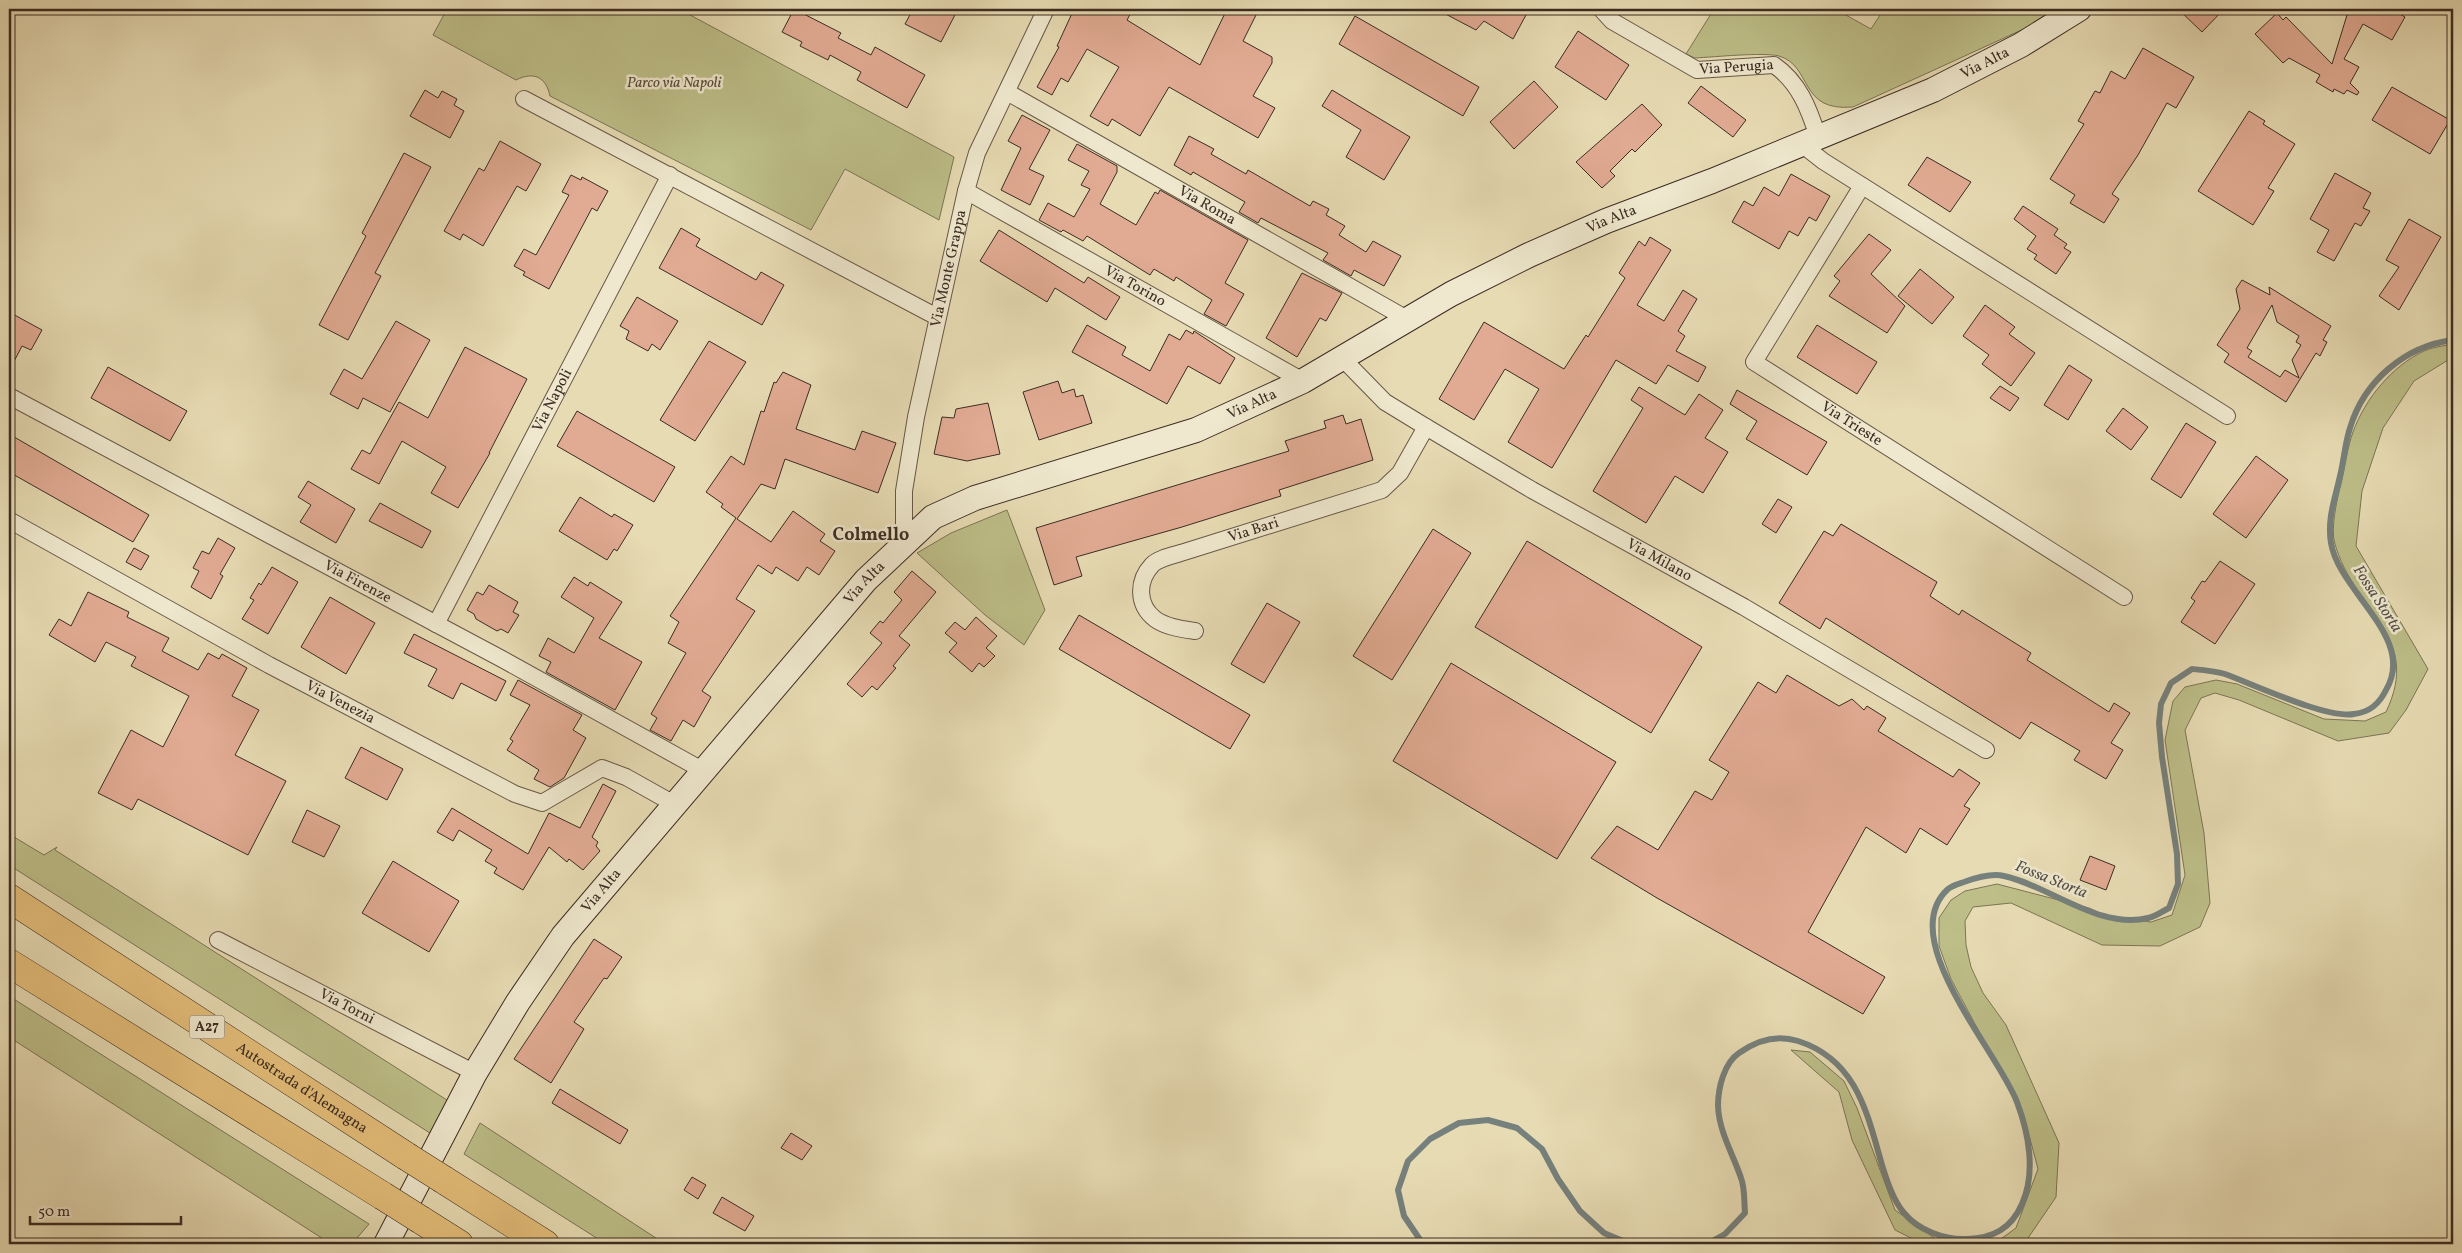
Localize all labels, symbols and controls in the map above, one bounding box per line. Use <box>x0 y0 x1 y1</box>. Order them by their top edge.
street label: Via Alta <box>1957 42 2013 85</box>
street label: Via Perugia <box>1699 55 1774 80</box>
park label: Parco via Napoli <box>627 73 722 94</box>
street label: Via Roma <box>1174 181 1240 230</box>
street label: Via Alta <box>1583 200 1640 239</box>
street label: Via Monte Grappa <box>926 208 972 329</box>
street label: Via Torino <box>1100 261 1170 312</box>
street label: Via Napoli <box>527 365 578 436</box>
street label: Via Alta <box>1224 384 1280 425</box>
street label: Via Trieste <box>1817 397 1886 451</box>
street label: Via Bari <box>1225 512 1282 548</box>
district label: Colmello <box>833 523 909 548</box>
street label: Via Milano <box>1622 534 1696 587</box>
street label: Via Firenze <box>320 555 395 609</box>
street label: Via Alta <box>839 557 890 609</box>
water label: Fossa Storta <box>2347 561 2407 637</box>
street label: Via Venezia <box>302 675 379 729</box>
water label: Fossa Storta <box>2012 856 2091 905</box>
street label: Via Alta <box>576 864 626 918</box>
street label: Via Torni <box>315 984 378 1030</box>
road number: A27 <box>190 1016 224 1038</box>
street label: Autostrada d'Alemagna <box>232 1038 372 1139</box>
scale bar <box>30 1193 181 1225</box>
text: 50 m <box>38 1202 70 1223</box>

